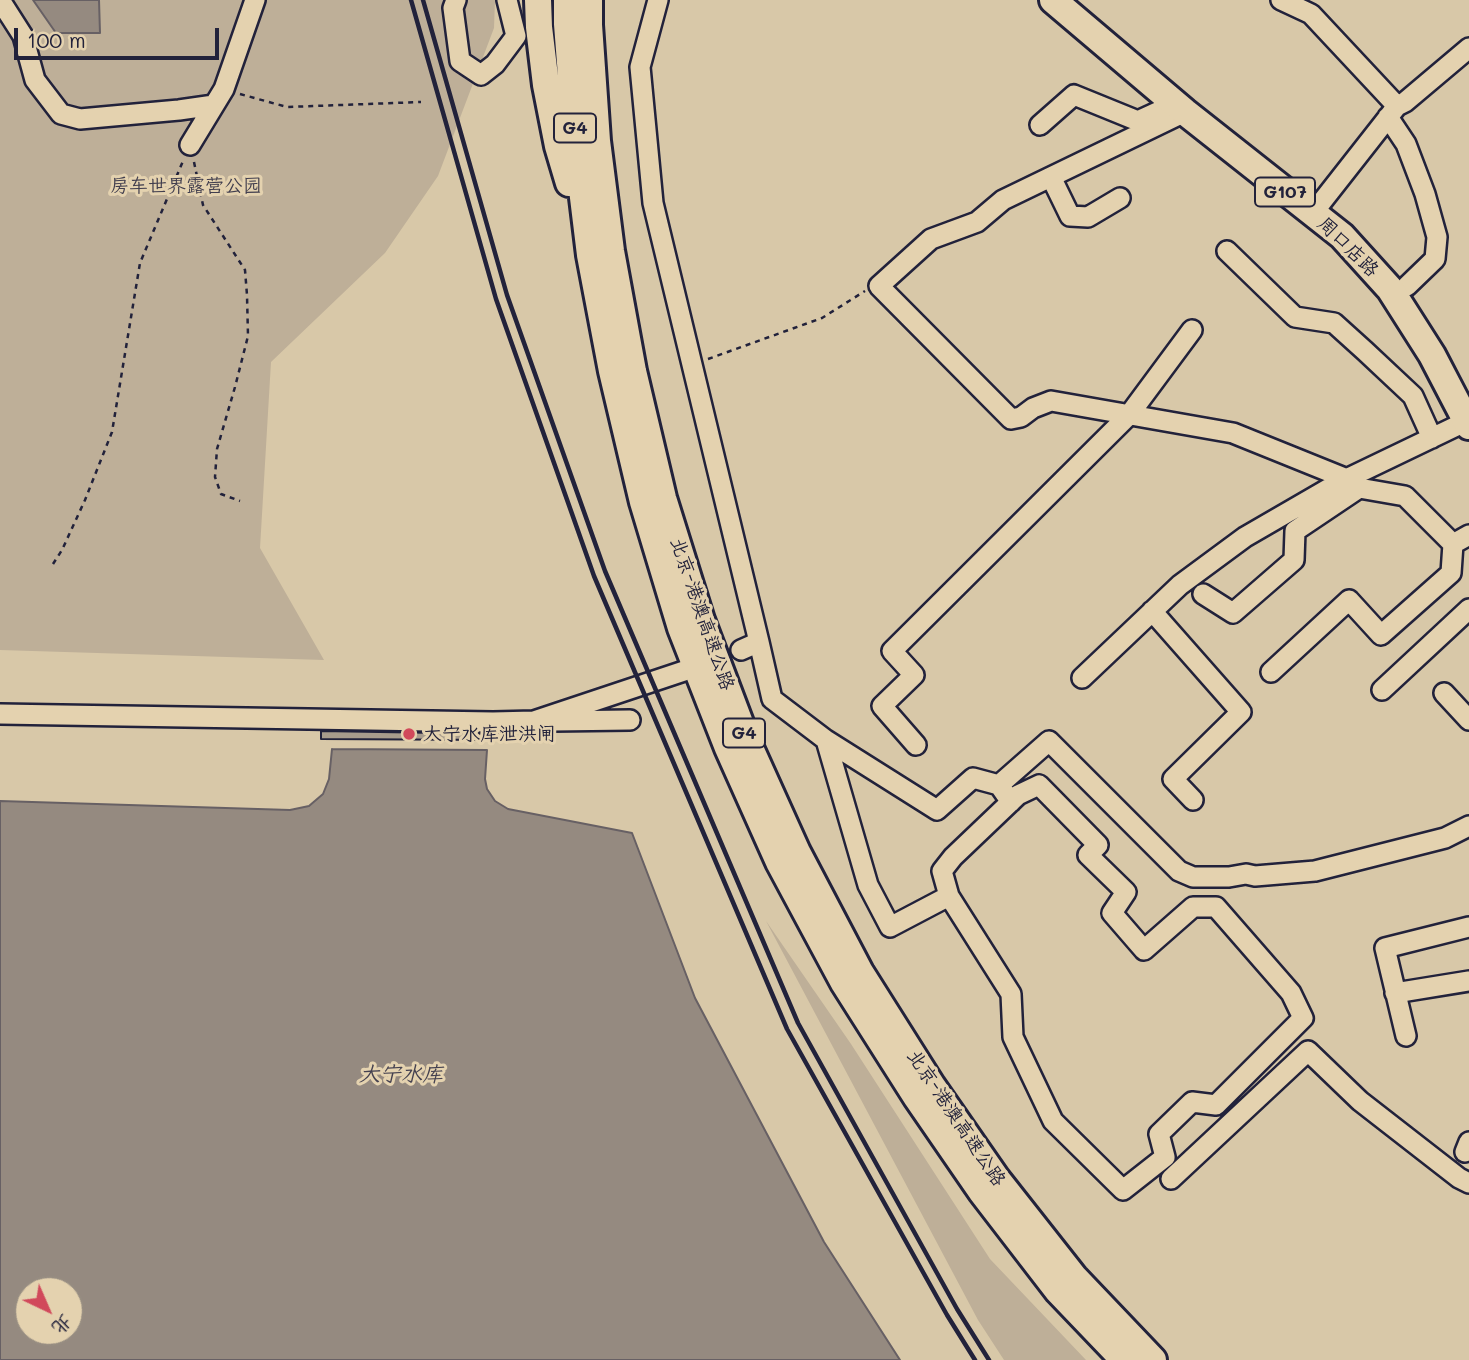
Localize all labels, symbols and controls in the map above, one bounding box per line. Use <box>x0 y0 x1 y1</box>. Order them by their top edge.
scale bar <box>18 14 222 58</box>
text: 100 m <box>27 26 86 53</box>
road number: G4 <box>554 113 596 142</box>
park label: 房车世界露营公园 <box>110 175 262 197</box>
road number: G107 <box>1255 177 1315 206</box>
street label: 周口店路 <box>1313 212 1383 282</box>
street label: 北京-港澳高速公路 <box>665 535 739 693</box>
road number: G4 <box>723 718 765 748</box>
place label: 大宁水库泄洪闸 <box>423 723 556 745</box>
marker: 大宁水库泄洪闸 <box>401 726 417 742</box>
street label: 北京-港澳高速公路 <box>902 1045 1010 1191</box>
water label: 大宁水库 <box>359 1062 443 1088</box>
north arrow <box>14 1276 84 1346</box>
text: 北 <box>47 1309 78 1341</box>

